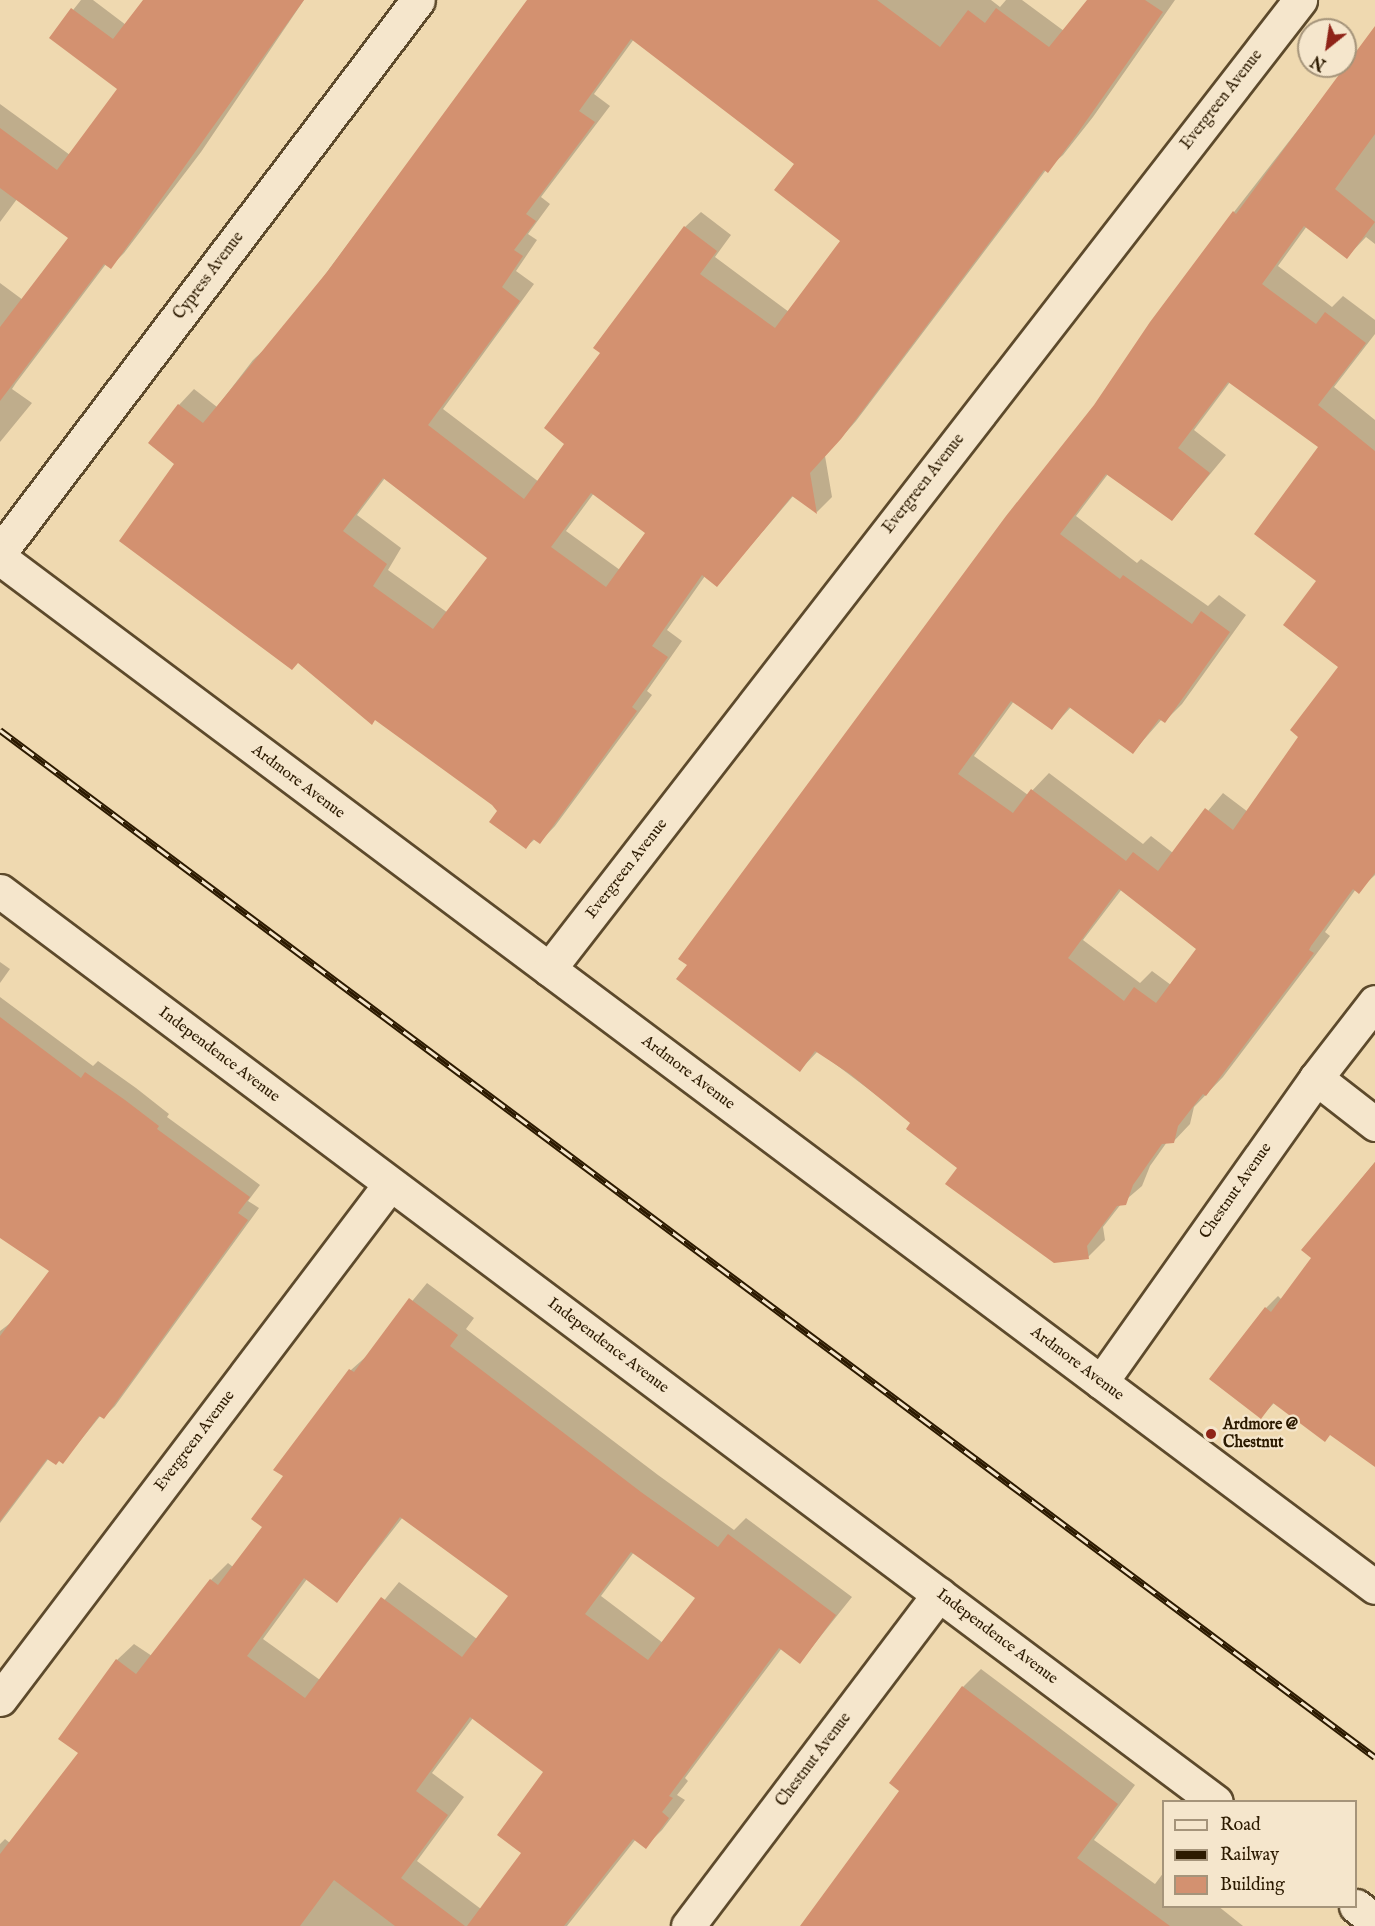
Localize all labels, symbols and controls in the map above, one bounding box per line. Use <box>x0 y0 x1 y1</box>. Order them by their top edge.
north arrow <box>1297 18 1357 78</box>
street label: Evergreen Avenue <box>1177 46 1267 154</box>
text: N <box>1308 50 1330 74</box>
street label: Cypress Avenue <box>170 228 248 324</box>
street label: Evergreen Avenue <box>879 430 969 538</box>
street label: Ardmore Avenue <box>248 741 348 823</box>
street label: Evergreen Avenue <box>582 815 672 923</box>
street label: Independence Avenue <box>155 1003 283 1107</box>
street label: Ardmore Avenue <box>638 1032 738 1114</box>
street label: Chestnut Avenue <box>1196 1139 1276 1243</box>
street label: Independence Avenue <box>544 1294 672 1398</box>
street label: Ardmore Avenue <box>1027 1323 1127 1405</box>
street label: Evergreen Avenue <box>151 1387 239 1495</box>
place label: Ardmore @ Chestnut <box>1223 1415 1298 1453</box>
marker: Ardmore @ Chestnut <box>1204 1427 1218 1441</box>
street label: Independence Avenue <box>933 1585 1061 1689</box>
street label: Chestnut Avenue <box>772 1709 856 1811</box>
legend <box>1162 1800 1357 1908</box>
text: Road <box>1220 1814 1261 1837</box>
text: Railway <box>1220 1844 1279 1867</box>
text: Building <box>1220 1874 1285 1897</box>

